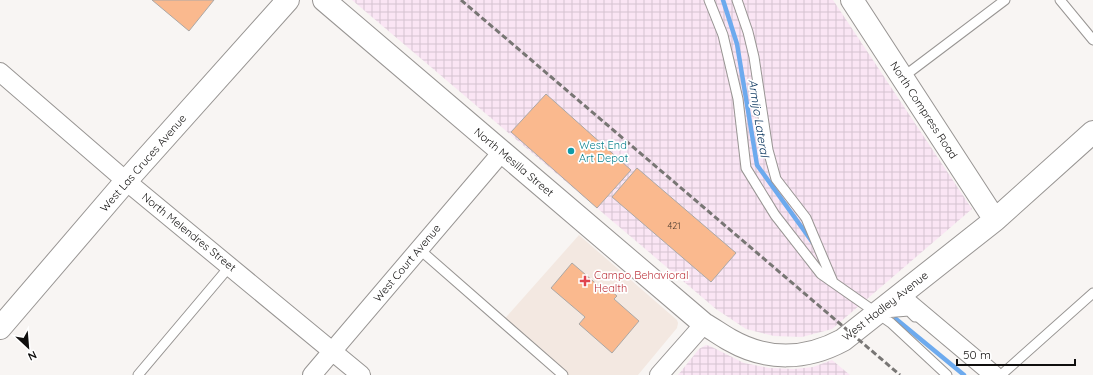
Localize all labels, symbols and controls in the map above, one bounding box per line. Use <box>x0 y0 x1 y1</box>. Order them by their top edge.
street label: North Compress Road <box>887 59 961 161</box>
water label: Armijo Lateral <box>745 78 773 159</box>
street label: West Las Cruces Avenue <box>97 111 189 215</box>
street label: North Mesilla Street <box>471 125 557 200</box>
place label: West End Art Depot <box>579 138 629 165</box>
marker: West End Art Depot <box>566 146 576 156</box>
street label: North Melendres Street <box>139 190 239 275</box>
house number: 421 <box>667 220 681 231</box>
street label: West Court Avenue <box>370 221 444 305</box>
place label: Campo Behavioral Health <box>594 268 688 295</box>
street label: West Hadley Avenue <box>839 268 931 344</box>
marker: Campo Behavioral Health <box>579 275 591 287</box>
north arrow <box>8 327 48 367</box>
scale bar <box>957 341 1075 367</box>
text: 50 m <box>963 347 991 362</box>
text: N <box>26 348 39 364</box>

